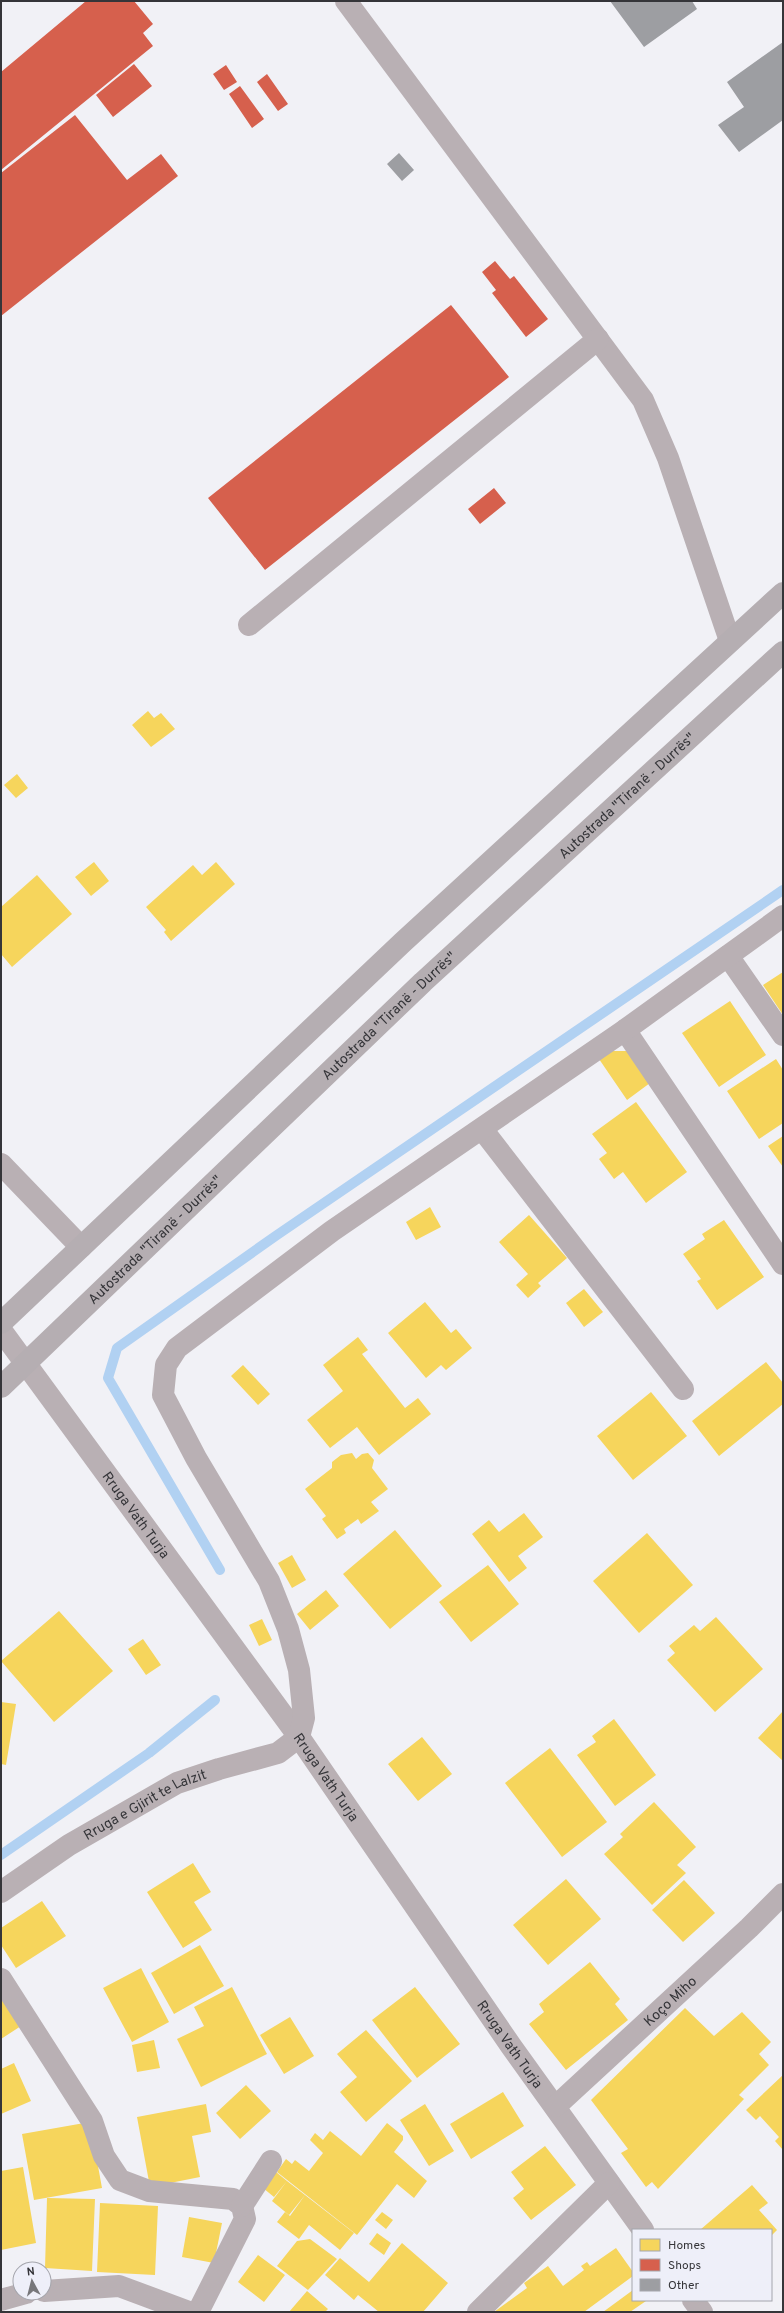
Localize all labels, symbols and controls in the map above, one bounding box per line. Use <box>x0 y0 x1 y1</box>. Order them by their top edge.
street label: Autostrada "Tiranë - Durrës" <box>556 730 699 863</box>
street label: Autostrada "Tiranë - Durrës" <box>319 949 460 1084</box>
street label: Autostrada "Tiranë - Durrës" <box>85 1173 226 1309</box>
street label: Rruga Vath Turja <box>98 1469 172 1562</box>
street label: Rruga Vath Turja <box>289 1730 361 1825</box>
street label: Rruga e Gjirit te Lalzit <box>81 1767 209 1845</box>
street label: Koço Miho <box>641 1973 701 2031</box>
street label: Rruga Vath Turja <box>472 1998 546 2092</box>
legend <box>632 2229 772 2301</box>
text: Homes <box>668 2238 705 2254</box>
text: Shops <box>668 2258 701 2274</box>
north arrow <box>12 2261 52 2301</box>
text: N <box>26 2265 36 2279</box>
text: Other <box>668 2278 700 2294</box>

